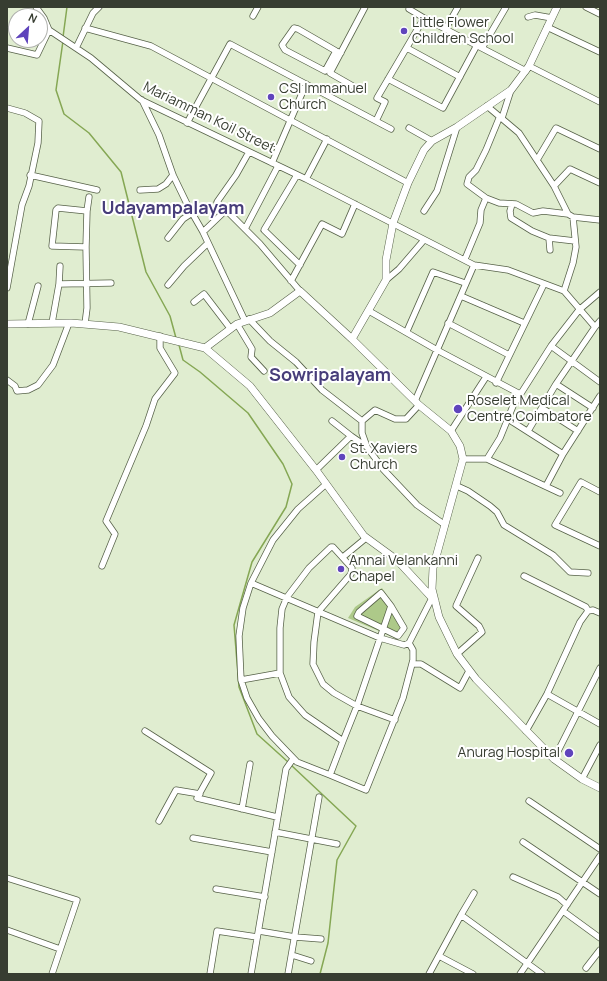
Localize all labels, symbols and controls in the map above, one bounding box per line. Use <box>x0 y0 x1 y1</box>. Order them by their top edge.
north arrow <box>8 8 48 48</box>
text: N <box>26 9 40 26</box>
place label: Little Flower Children School <box>412 15 514 48</box>
marker: Little Flower Children School <box>399 26 409 36</box>
street label: Mariamman Koil Street <box>140 79 278 157</box>
place label: CSI Immanuel Church <box>279 81 367 114</box>
marker: CSI Immanuel Church <box>266 92 276 102</box>
district label: Udayampalayam <box>102 198 244 220</box>
district label: Sowripalayam <box>269 365 391 387</box>
place label: Roselet Medical Centre,Coimbatore <box>467 393 592 426</box>
marker: Roselet Medical Centre,Coimbatore <box>452 403 464 415</box>
place label: St. Xaviers Church <box>350 441 417 474</box>
marker: St. Xaviers Church <box>337 452 347 462</box>
place label: Annai Velankanni Chapel <box>349 553 458 586</box>
marker: Annai Velankanni Chapel <box>336 564 346 574</box>
place label: Anurag Hospital <box>458 745 560 761</box>
marker: Anurag Hospital <box>563 747 575 759</box>

